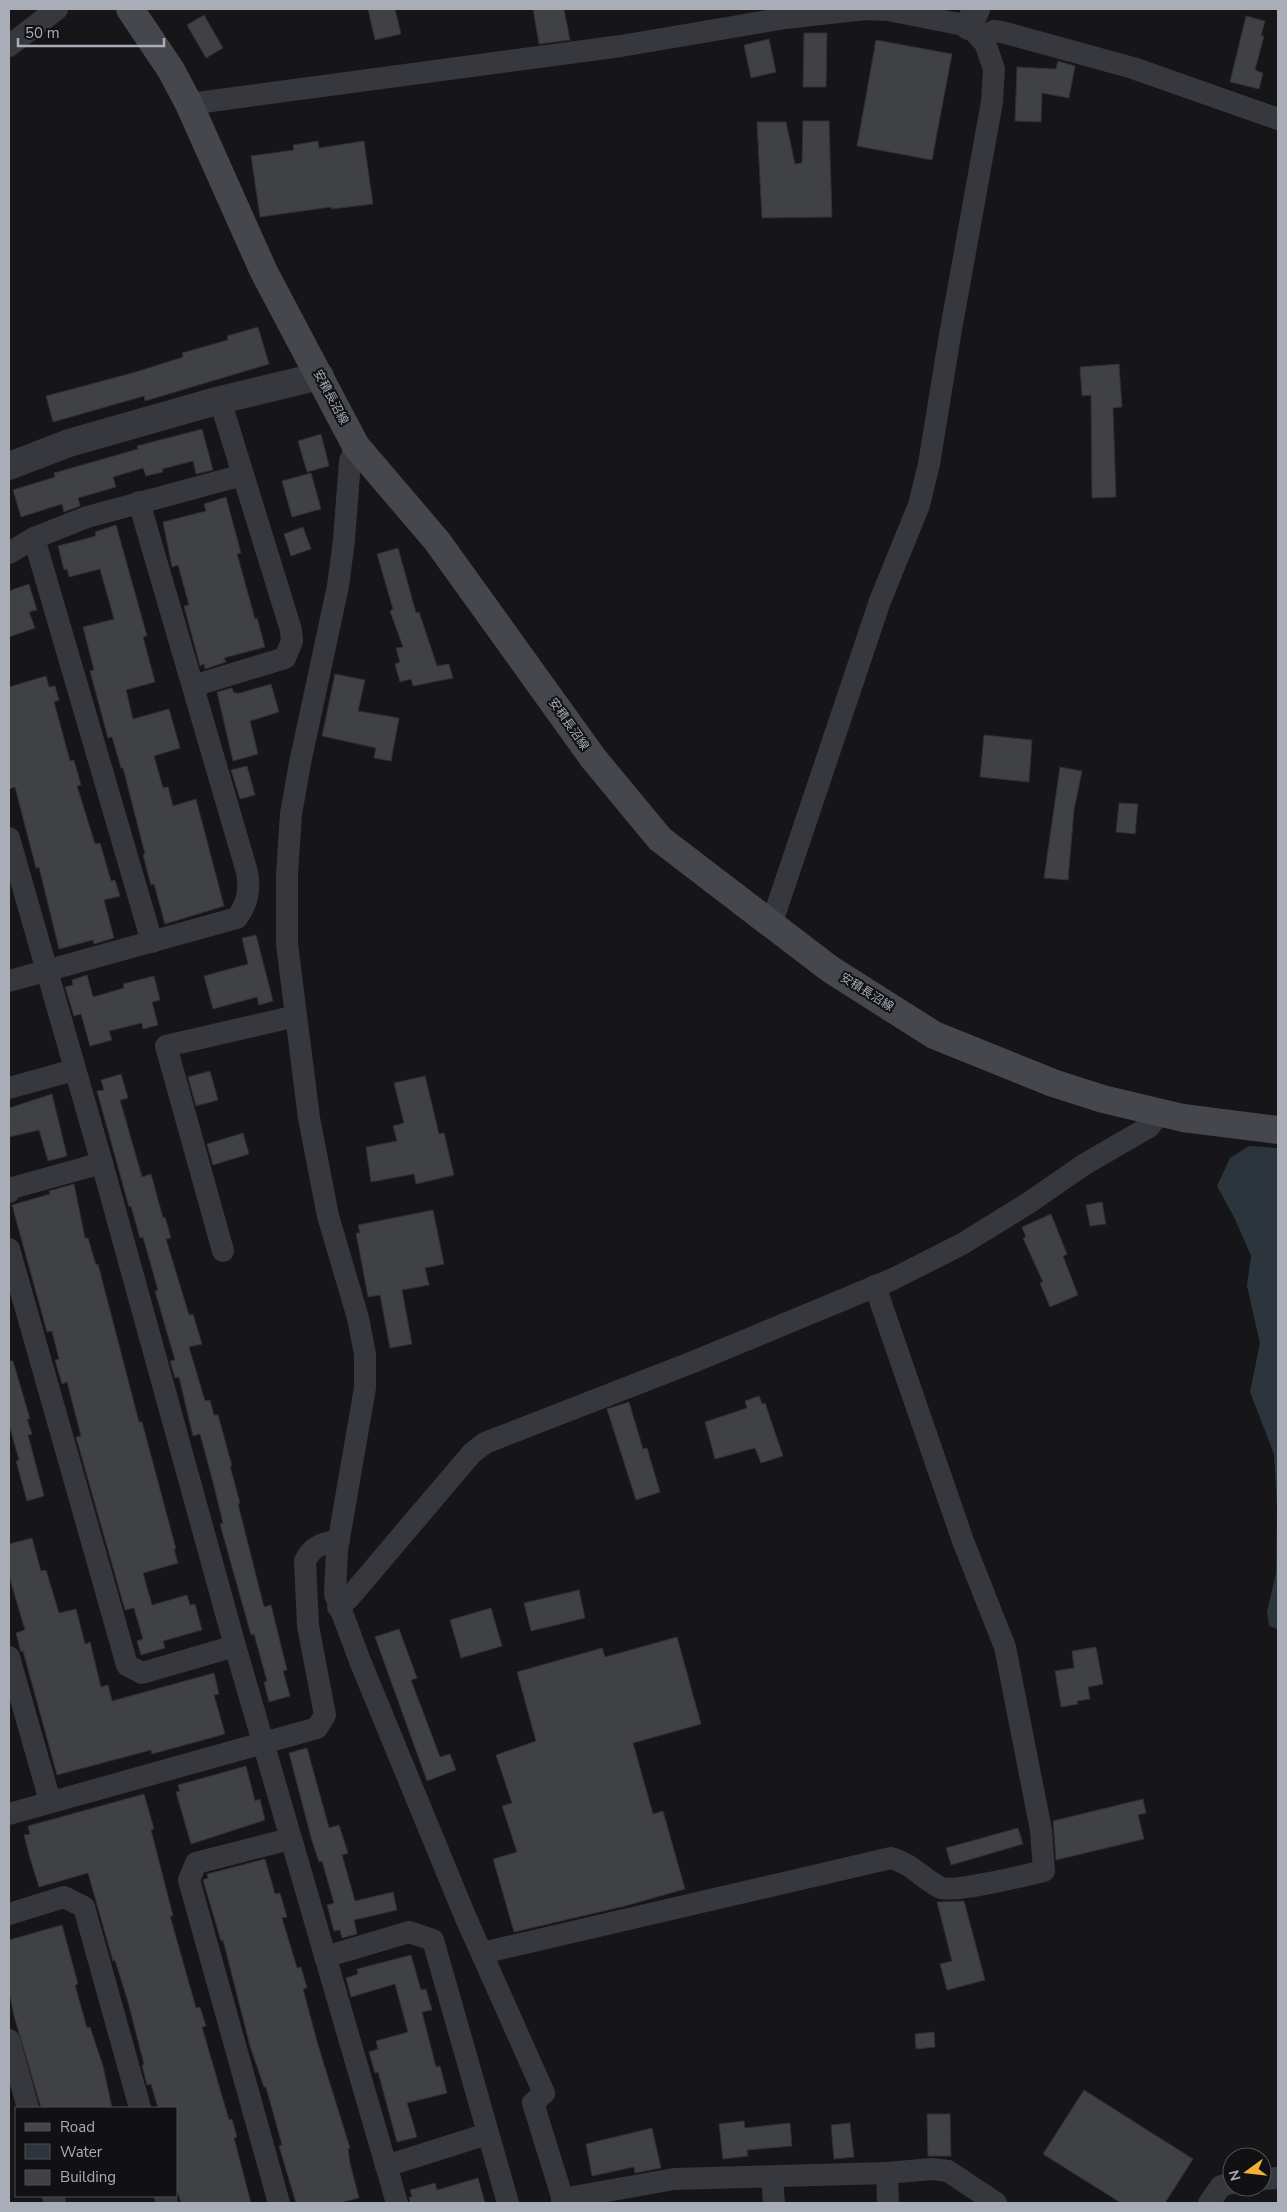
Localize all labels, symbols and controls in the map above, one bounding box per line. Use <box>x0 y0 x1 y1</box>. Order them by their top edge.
scale bar <box>18 15 164 47</box>
text: 50 m <box>25 23 60 43</box>
street label: 安積長沼線 <box>310 367 352 427</box>
street label: 安積長沼線 <box>545 695 593 753</box>
street label: 安積長沼線 <box>837 969 897 1015</box>
legend <box>15 2107 178 2197</box>
text: Road <box>60 2117 95 2137</box>
text: Water <box>60 2142 103 2162</box>
north arrow <box>1222 2147 1272 2197</box>
text: Building <box>60 2167 116 2187</box>
text: N <box>1224 2168 1245 2183</box>

